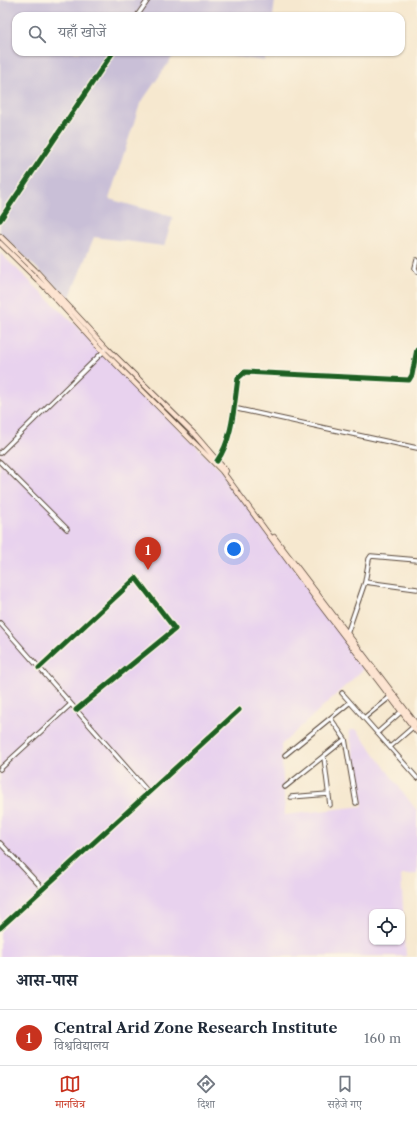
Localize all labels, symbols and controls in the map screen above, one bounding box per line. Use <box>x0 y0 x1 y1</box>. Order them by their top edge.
search box <box>12 12 405 56</box>
text: यहाँ खोजें <box>58 22 106 41</box>
icon: search <box>26 23 48 45</box>
pin: 1 <box>135 537 161 570</box>
your location <box>224 539 244 559</box>
map controls <box>369 909 405 945</box>
button: locate <box>369 909 405 945</box>
text: आस-पास <box>16 970 78 990</box>
text: Central Arid Zone Research Institute <box>54 1018 337 1037</box>
text: 1 <box>26 1030 32 1046</box>
text: 160 m <box>364 1030 401 1046</box>
text: विश्वविद्यालय <box>54 1037 109 1053</box>
tab: मानचित्र <box>55 1073 85 1115</box>
tab: दिशा <box>195 1073 217 1115</box>
tab: सहेजे गए <box>328 1073 362 1115</box>

